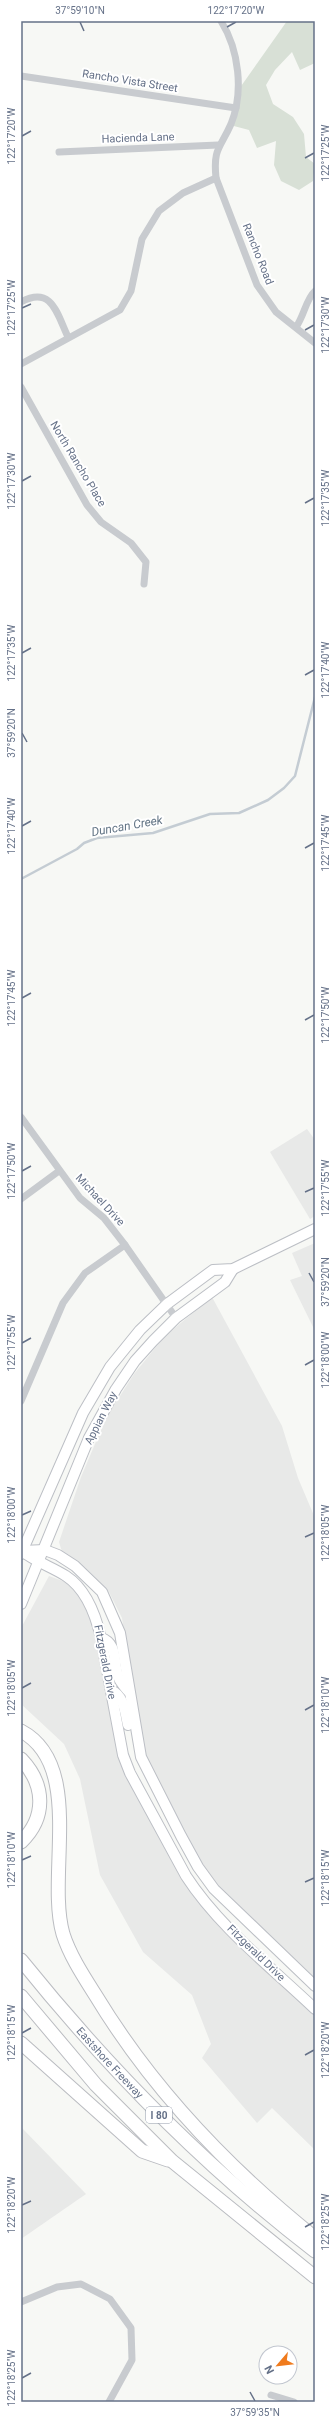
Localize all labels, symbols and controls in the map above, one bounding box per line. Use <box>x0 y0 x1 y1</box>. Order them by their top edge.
text: 37°59'10"N <box>55 5 105 16</box>
text: 122°17'20"W <box>208 5 265 16</box>
street label: Rancho Vista Street <box>81 67 179 95</box>
text: 122°17'20"W <box>6 107 17 164</box>
text: 122°17'25"W <box>320 124 331 181</box>
street label: Hacienda Lane <box>101 130 175 146</box>
street label: Rancho Road <box>240 221 276 287</box>
text: 122°17'25"W <box>6 279 17 336</box>
text: 122°17'30"W <box>320 296 331 353</box>
street label: North Rancho Place <box>47 419 109 509</box>
text: 122°17'30"W <box>6 452 17 509</box>
text: 122°17'35"W <box>320 469 331 526</box>
text: 122°17'35"W <box>6 624 17 681</box>
text: 122°17'40"W <box>320 641 331 698</box>
text: 37°59'20"N <box>6 708 17 758</box>
text: 122°17'40"W <box>6 797 17 854</box>
water label: Duncan Creek <box>90 813 165 839</box>
text: 122°17'45"W <box>320 814 331 871</box>
text: 122°17'45"W <box>6 969 17 1026</box>
text: 122°17'50"W <box>320 986 331 1043</box>
text: 122°17'50"W <box>6 1142 17 1199</box>
text: 122°17'55"W <box>320 1159 331 1216</box>
street label: Michael Drive <box>73 1171 127 1229</box>
text: 37°59'20"N <box>320 1257 331 1307</box>
text: 122°17'55"W <box>6 1314 17 1371</box>
text: 122°18'00"W <box>320 1331 331 1388</box>
street label: Appian Way <box>82 1389 120 1447</box>
text: 122°18'00"W <box>6 1486 17 1543</box>
text: 122°18'05"W <box>320 1504 331 1561</box>
street label: Fitzgerald Drive <box>91 1624 119 1700</box>
text: 122°18'05"W <box>6 1659 17 1716</box>
text: 122°18'10"W <box>320 1676 331 1733</box>
text: 122°18'10"W <box>6 1831 17 1888</box>
text: 122°18'15"W <box>320 1849 331 1906</box>
street label: Fitzgerald Drive <box>224 1922 288 1984</box>
text: 122°18'15"W <box>6 2004 17 2061</box>
text: 122°18'20"W <box>320 2021 331 2078</box>
street label: Eastshore Freeway <box>74 2024 147 2102</box>
road number: I 80 <box>146 2107 172 2123</box>
text: 122°18'20"W <box>6 2176 17 2233</box>
text: 122°18'25"W <box>320 2193 331 2250</box>
north arrow <box>258 2345 298 2385</box>
text: 122°18'25"W <box>6 2349 17 2406</box>
text: N <box>262 2363 277 2376</box>
text: 37°59'35"N <box>230 2407 280 2418</box>

